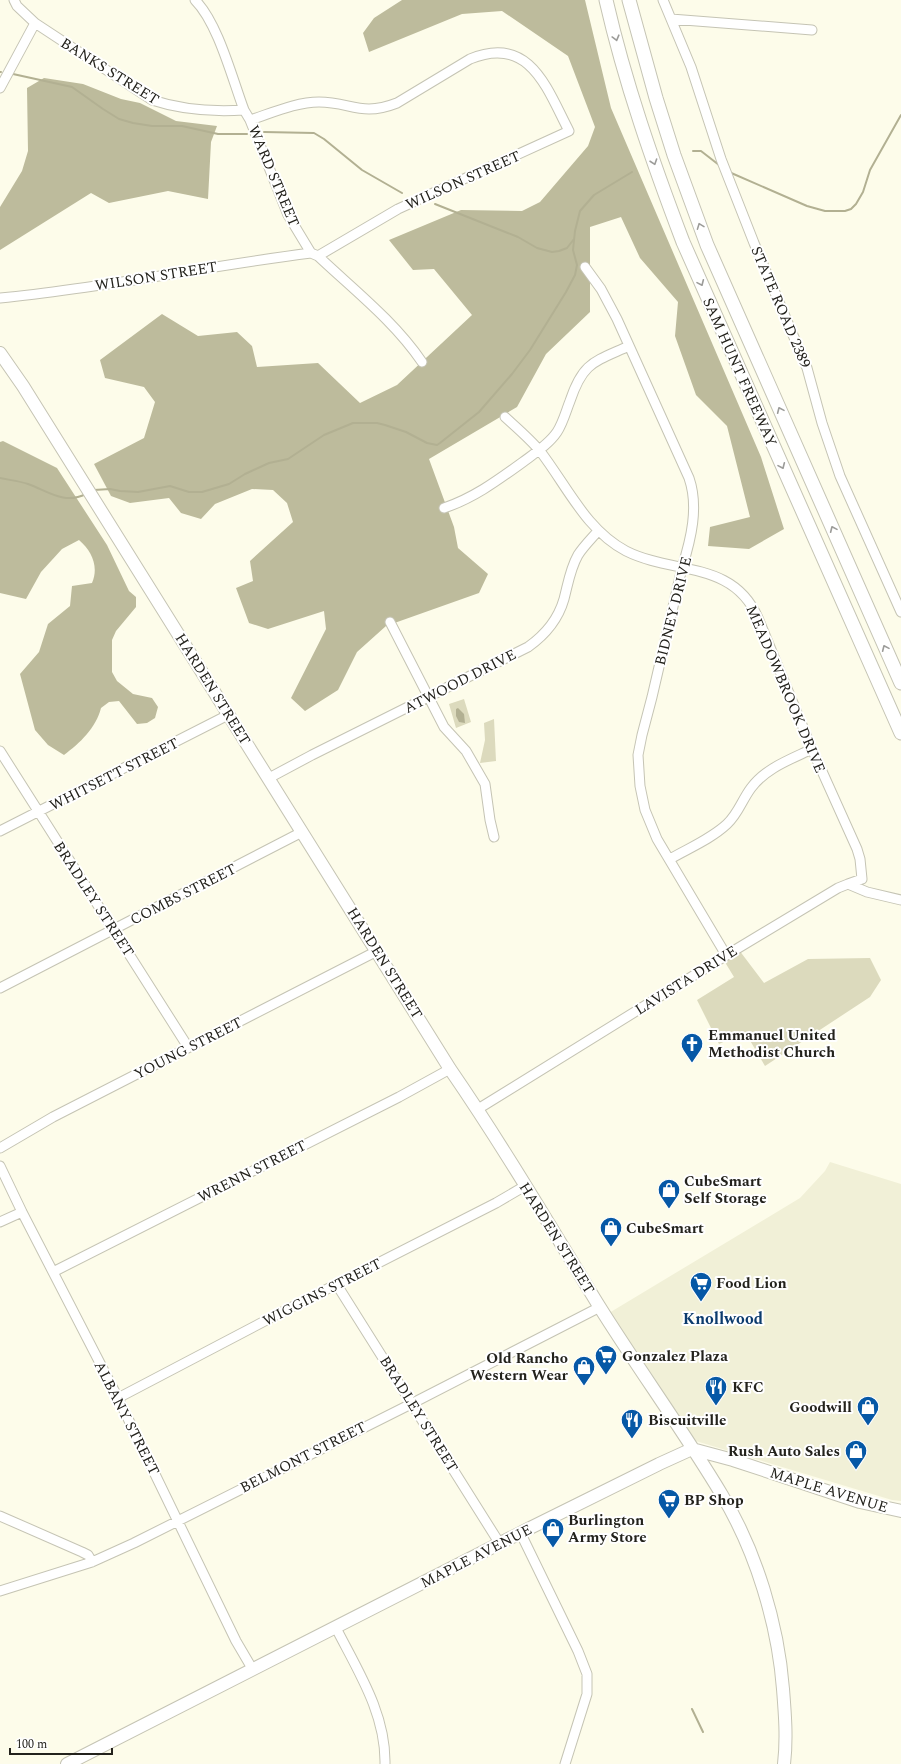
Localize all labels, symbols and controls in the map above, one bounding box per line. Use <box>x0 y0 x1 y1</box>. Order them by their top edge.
street label: BANKS STREET <box>56 32 164 111</box>
one-way arrow <box>611 34 620 41</box>
street label: WARD STREET <box>242 122 305 231</box>
street label: WILSON STREET <box>402 145 524 216</box>
one-way arrow <box>649 159 658 166</box>
one-way arrow <box>697 223 705 230</box>
street label: STATE ROAD 2389 <box>745 243 817 372</box>
street label: WILSON STREET <box>93 255 219 298</box>
one-way arrow <box>696 279 704 287</box>
street label: SAM HUNT FREEWAY <box>696 294 783 451</box>
one-way arrow <box>777 407 785 414</box>
one-way arrow <box>777 463 785 470</box>
one-way arrow <box>829 525 837 532</box>
street label: BIDNEY DRIVE <box>649 554 698 668</box>
street label: MEADOWBROOK DRIVE <box>740 602 831 777</box>
street label: HARDEN STREET <box>169 629 256 750</box>
street label: ATWOOD DRIVE <box>400 643 520 720</box>
one-way arrow <box>882 644 890 652</box>
street label: WHITSETT STREET <box>46 732 183 817</box>
street label: BRADLEY STREET <box>47 837 140 962</box>
street label: COMBS STREET <box>126 858 240 931</box>
street label: HARDEN STREET <box>341 903 428 1024</box>
street label: LAVISTA DRIVE <box>631 940 742 1021</box>
street label: YOUNG STREET <box>130 1011 247 1086</box>
place label: Emmanuel United Methodist Church <box>708 1024 836 1064</box>
church icon: Emmanuel United Methodist Church <box>679 1031 705 1064</box>
street label: WRENN STREET <box>194 1134 311 1209</box>
place label: CubeSmart Self Storage <box>684 1170 767 1210</box>
shop icon: CubeSmart Self Storage <box>656 1177 682 1210</box>
street label: HARDEN STREET <box>513 1178 600 1299</box>
shop icon: CubeSmart <box>598 1215 624 1248</box>
place label: CubeSmart <box>626 1217 704 1240</box>
street label: WIGGINS STREET <box>259 1253 386 1332</box>
supermarket icon: Food Lion <box>688 1270 714 1303</box>
place label: Food Lion <box>716 1272 787 1295</box>
district label: Knollwood <box>683 1307 763 1331</box>
supermarket icon: Gonzalez Plaza <box>593 1343 619 1376</box>
place label: Gonzalez Plaza <box>622 1345 728 1368</box>
place label: Old Rancho Western Wear <box>470 1347 569 1387</box>
street label: BRADLEY STREET <box>373 1351 464 1477</box>
shop icon: Old Rancho Western Wear <box>571 1354 597 1387</box>
street label: ALBANY STREET <box>88 1357 165 1479</box>
restaurant icon: KFC <box>703 1374 729 1407</box>
place label: KFC <box>732 1376 764 1399</box>
shop icon: Goodwill <box>855 1394 881 1427</box>
place label: Goodwill <box>789 1396 852 1419</box>
restaurant icon: Biscuitville <box>619 1407 645 1440</box>
place label: Biscuitville <box>648 1409 726 1432</box>
street label: BELMONT STREET <box>236 1416 370 1499</box>
shop icon: Rush Auto Sales <box>843 1438 869 1471</box>
place label: Rush Auto Sales <box>728 1440 840 1463</box>
street label: MAPLE AVENUE <box>767 1462 891 1519</box>
supermarket icon: BP Shop <box>656 1487 682 1520</box>
place label: BP Shop <box>684 1489 744 1512</box>
place label: Burlington Army Store <box>568 1509 647 1549</box>
shop icon: Burlington Army Store <box>540 1516 566 1549</box>
street label: MAPLE AVENUE <box>416 1518 536 1595</box>
scale bar <box>10 1730 112 1756</box>
text: 100 m <box>16 1735 47 1754</box>

